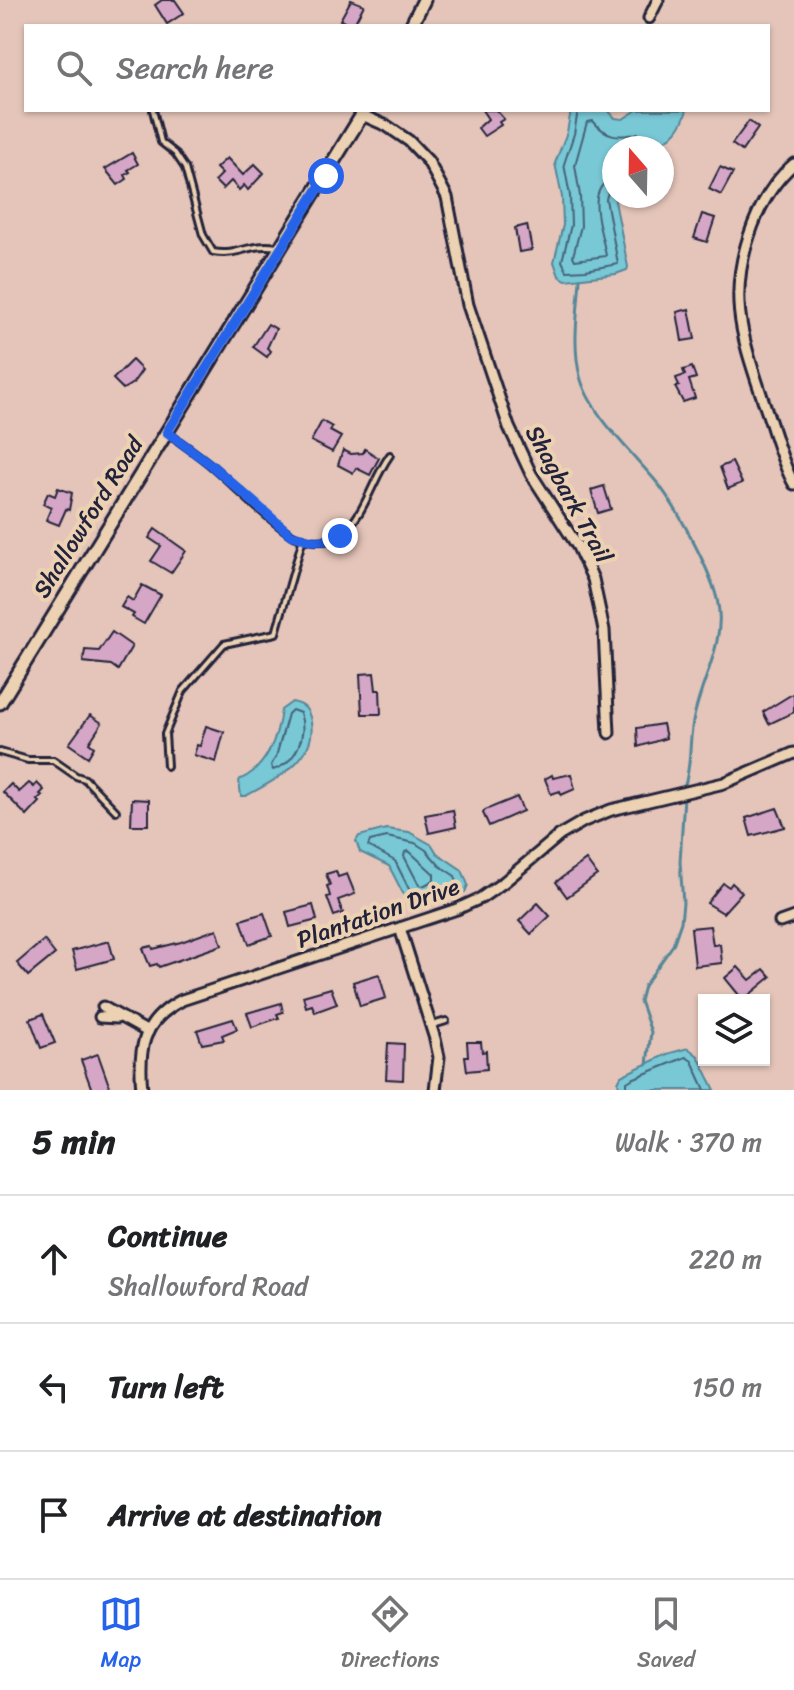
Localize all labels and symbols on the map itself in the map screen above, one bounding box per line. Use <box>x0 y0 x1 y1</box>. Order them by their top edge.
north arrow <box>602 136 674 208</box>
route start <box>308 158 344 194</box>
street label: Shagbark Trail <box>514 417 625 572</box>
street label: Shallowford Road <box>21 426 155 606</box>
route end <box>322 518 358 554</box>
street label: Plantation Drive <box>291 865 466 961</box>

